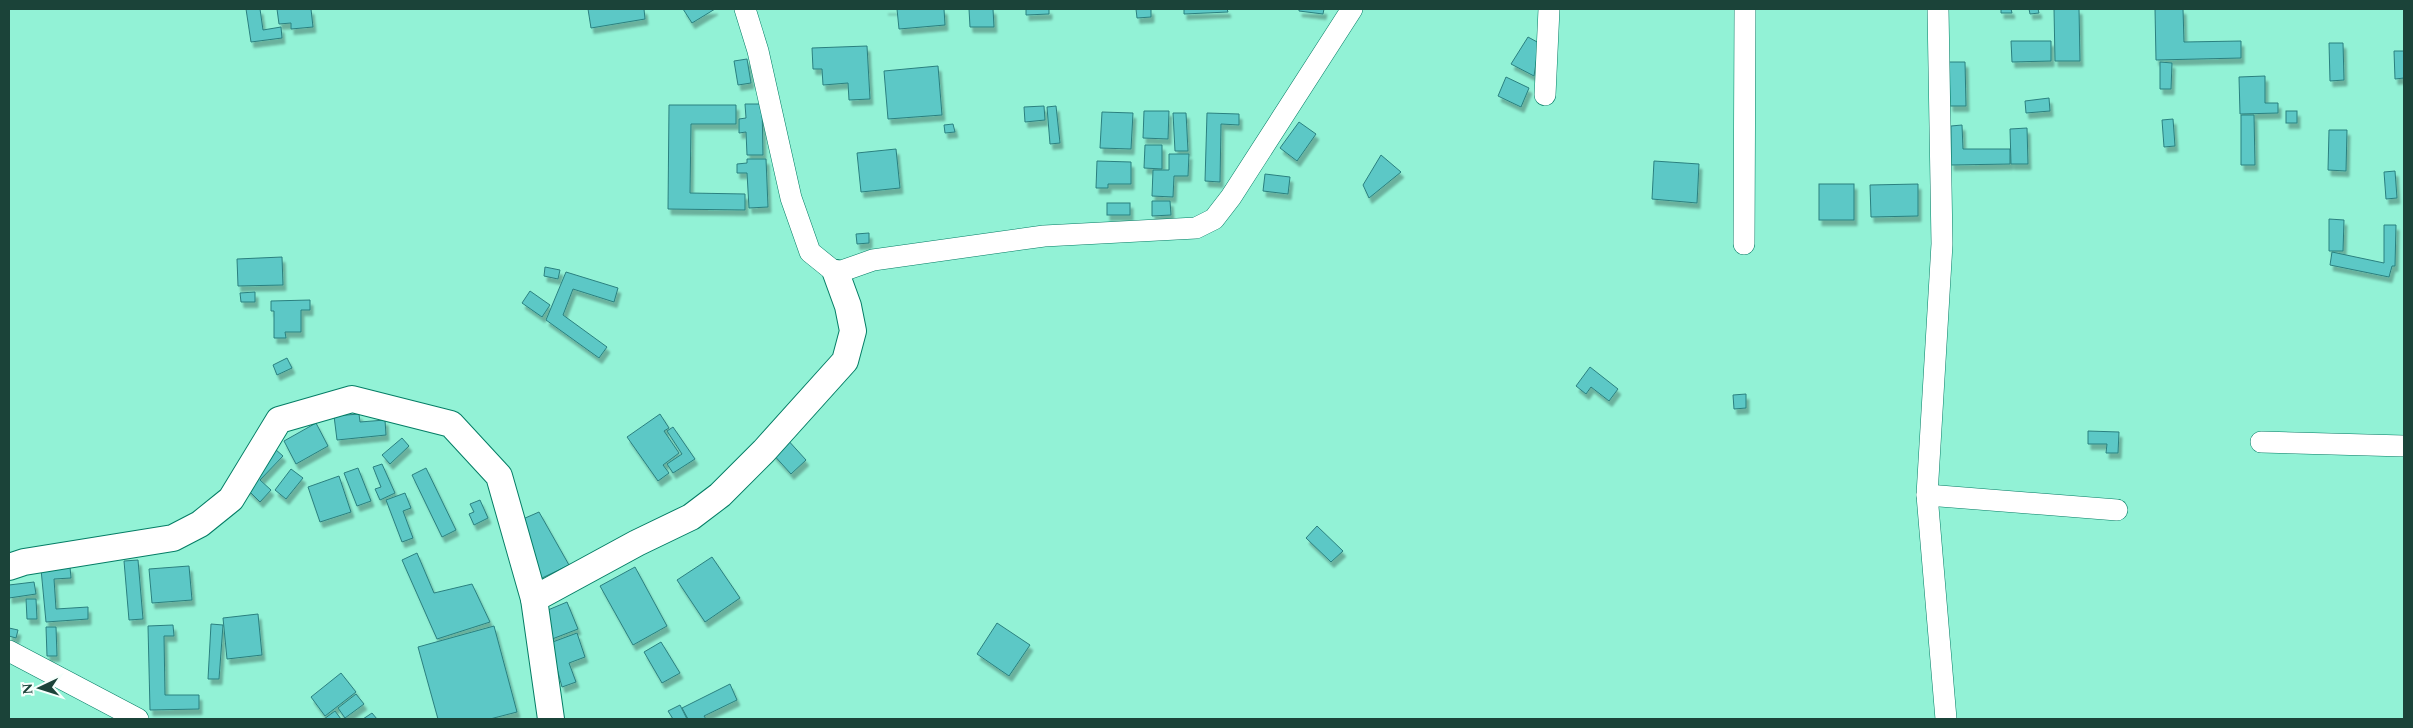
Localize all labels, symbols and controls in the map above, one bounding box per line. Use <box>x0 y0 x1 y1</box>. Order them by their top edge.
north arrow <box>15 663 65 713</box>
text: N <box>17 682 38 695</box>

